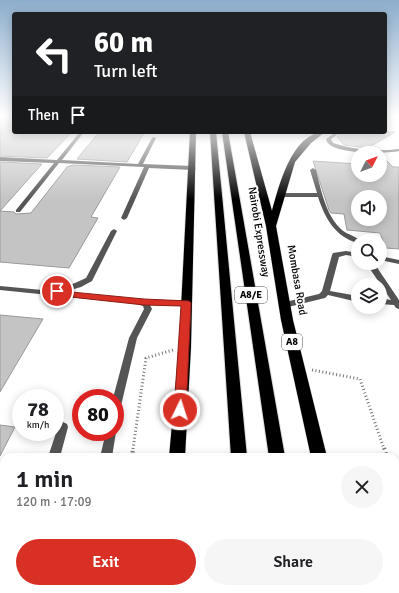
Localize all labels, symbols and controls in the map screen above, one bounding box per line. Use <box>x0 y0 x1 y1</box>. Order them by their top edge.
text: 60 m <box>94 26 153 60</box>
icon: left <box>28 28 80 80</box>
text: Turn left <box>94 60 157 82</box>
icon: arrive <box>67 104 89 126</box>
text: Then <box>28 106 59 124</box>
north arrow <box>351 146 387 182</box>
map controls <box>351 146 387 314</box>
street label: Nairobi Expressway <box>245 186 273 279</box>
button: sound <box>351 190 387 226</box>
button: search <box>351 234 387 270</box>
street label: Mombasa Road <box>284 244 310 316</box>
pin <box>40 274 74 308</box>
button: layers <box>351 278 387 314</box>
icon: arrive <box>46 280 68 302</box>
road number: A8/E <box>235 287 267 303</box>
road number: A8 <box>282 334 302 350</box>
speed limit sign: 80 <box>72 389 124 441</box>
position arrow <box>159 389 201 431</box>
text: 78 <box>27 397 49 422</box>
text: km/h <box>27 419 49 431</box>
text: 1 min <box>16 464 73 494</box>
button: close <box>341 466 383 508</box>
text: 120 m · 17:09 <box>16 494 92 510</box>
button: Exit <box>16 539 196 585</box>
button: Share <box>204 539 383 585</box>

